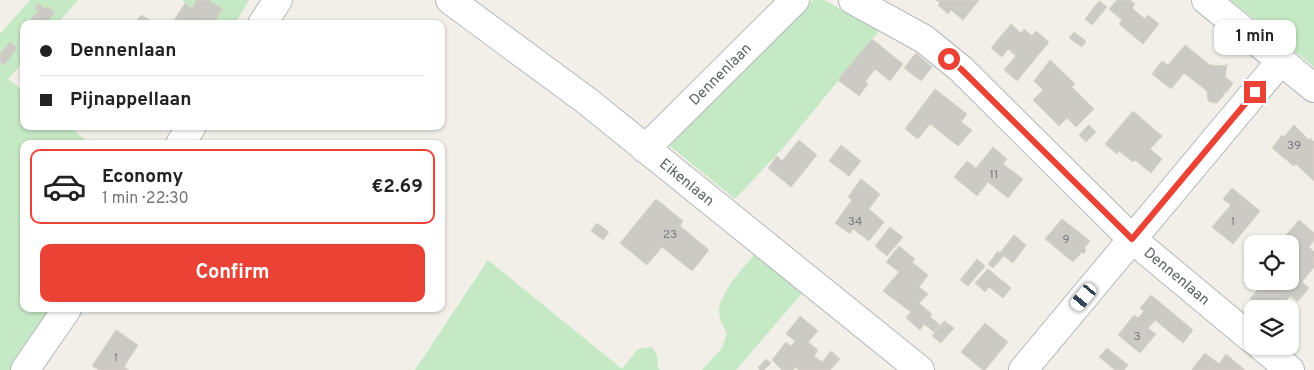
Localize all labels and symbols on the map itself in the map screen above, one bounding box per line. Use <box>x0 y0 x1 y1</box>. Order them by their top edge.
callout: 1 min <box>1214 19 1296 54</box>
street label: Dennenlaan <box>686 40 756 110</box>
route start <box>938 48 960 70</box>
route end <box>1244 81 1266 103</box>
house number: 39 <box>1287 138 1301 154</box>
street label: Eikenlaan <box>655 155 717 211</box>
house number: 11 <box>990 167 998 183</box>
house number: 34 <box>848 214 862 230</box>
house number: 1 <box>1231 214 1235 230</box>
house number: 23 <box>663 227 677 243</box>
house number: 9 <box>1062 232 1070 248</box>
street label: Dennenlaan <box>1139 244 1213 310</box>
car <box>1068 281 1099 313</box>
house number: 3 <box>1133 329 1141 345</box>
house number: 1 <box>114 350 118 366</box>

